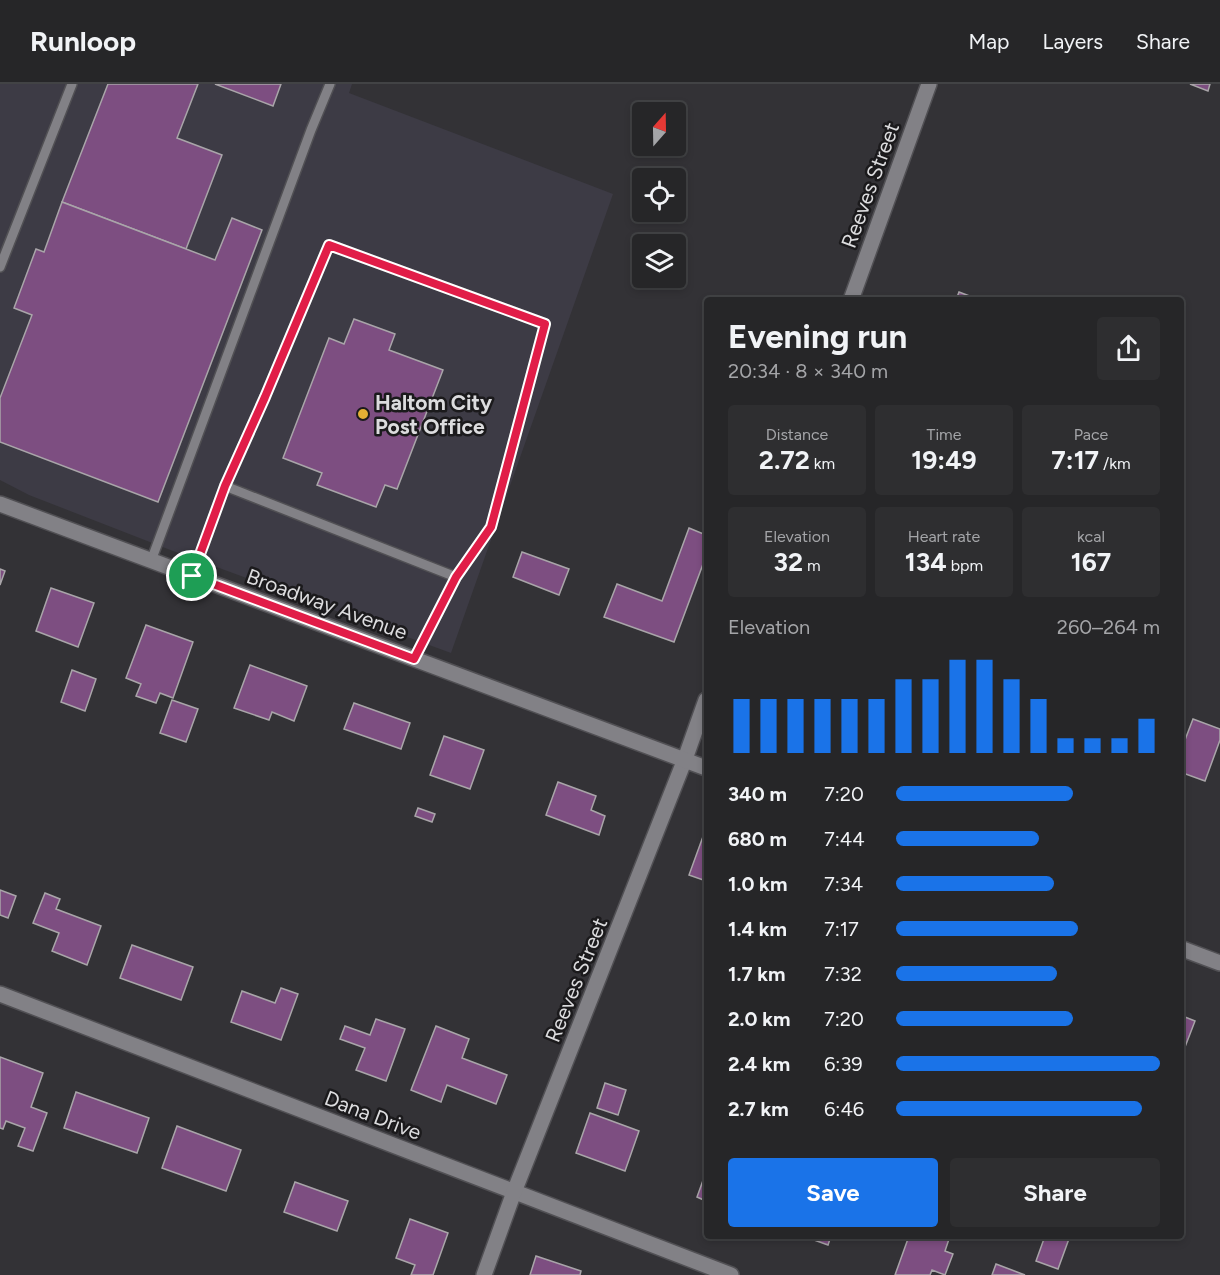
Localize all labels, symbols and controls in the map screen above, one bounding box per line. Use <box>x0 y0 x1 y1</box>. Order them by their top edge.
text: Runloop <box>30 24 136 58</box>
text: Map <box>969 29 1009 54</box>
text: Layers <box>1042 29 1103 54</box>
text: Share <box>1136 29 1190 54</box>
north arrow <box>632 102 686 156</box>
map controls <box>632 102 686 288</box>
street label: Reeves Street <box>836 119 904 251</box>
button: locate <box>632 168 686 222</box>
button: layers <box>632 234 686 288</box>
text: Evening run <box>728 317 907 356</box>
button: share <box>1097 317 1160 380</box>
text: 20:34 · 8 × 340 m <box>728 359 888 383</box>
place label: Haltom City Post Office <box>375 390 493 439</box>
marker: Haltom City Post Office <box>356 407 370 421</box>
text: Distance <box>766 425 828 444</box>
text: Time <box>927 425 961 444</box>
text: Pace <box>1074 425 1108 444</box>
text: 2.72 <box>759 444 810 476</box>
text: 19:49 <box>911 444 977 476</box>
text: 7:17 <box>1051 444 1099 476</box>
text: km <box>810 454 835 473</box>
text: /km <box>1099 454 1131 473</box>
text: Elevation <box>764 527 830 546</box>
text: Heart rate <box>908 527 980 546</box>
text: kcal <box>1077 527 1105 546</box>
text: 32 <box>773 546 803 578</box>
text: 134 <box>905 546 947 578</box>
text: 167 <box>1071 546 1111 578</box>
pin <box>166 550 217 601</box>
text: m <box>803 556 821 575</box>
text: bpm <box>947 556 983 575</box>
icon: arrive <box>175 559 208 592</box>
street label: Broadway Avenue <box>243 563 411 645</box>
text: Elevation <box>728 615 810 639</box>
text: 260–264 m <box>1057 615 1160 639</box>
text: 340 m <box>728 782 787 806</box>
text: 7:20 <box>824 782 864 806</box>
text: 680 m <box>728 827 787 851</box>
text: 7:44 <box>824 827 865 851</box>
text: 1.0 km <box>728 872 787 896</box>
text: 7:34 <box>824 872 863 896</box>
street label: Reeves Street <box>540 914 612 1046</box>
text: 1.4 km <box>728 917 787 941</box>
text: 7:17 <box>824 917 859 941</box>
text: 1.7 km <box>728 962 785 986</box>
text: 7:32 <box>824 962 862 986</box>
text: 2.0 km <box>728 1007 790 1031</box>
text: 7:20 <box>824 1007 864 1031</box>
text: 2.4 km <box>728 1052 790 1076</box>
text: 6:39 <box>824 1052 863 1076</box>
street label: Dana Drive <box>321 1085 425 1145</box>
text: 2.7 km <box>728 1097 789 1121</box>
text: 6:46 <box>824 1097 864 1121</box>
button: Save <box>728 1158 938 1227</box>
button: Share <box>950 1158 1160 1227</box>

